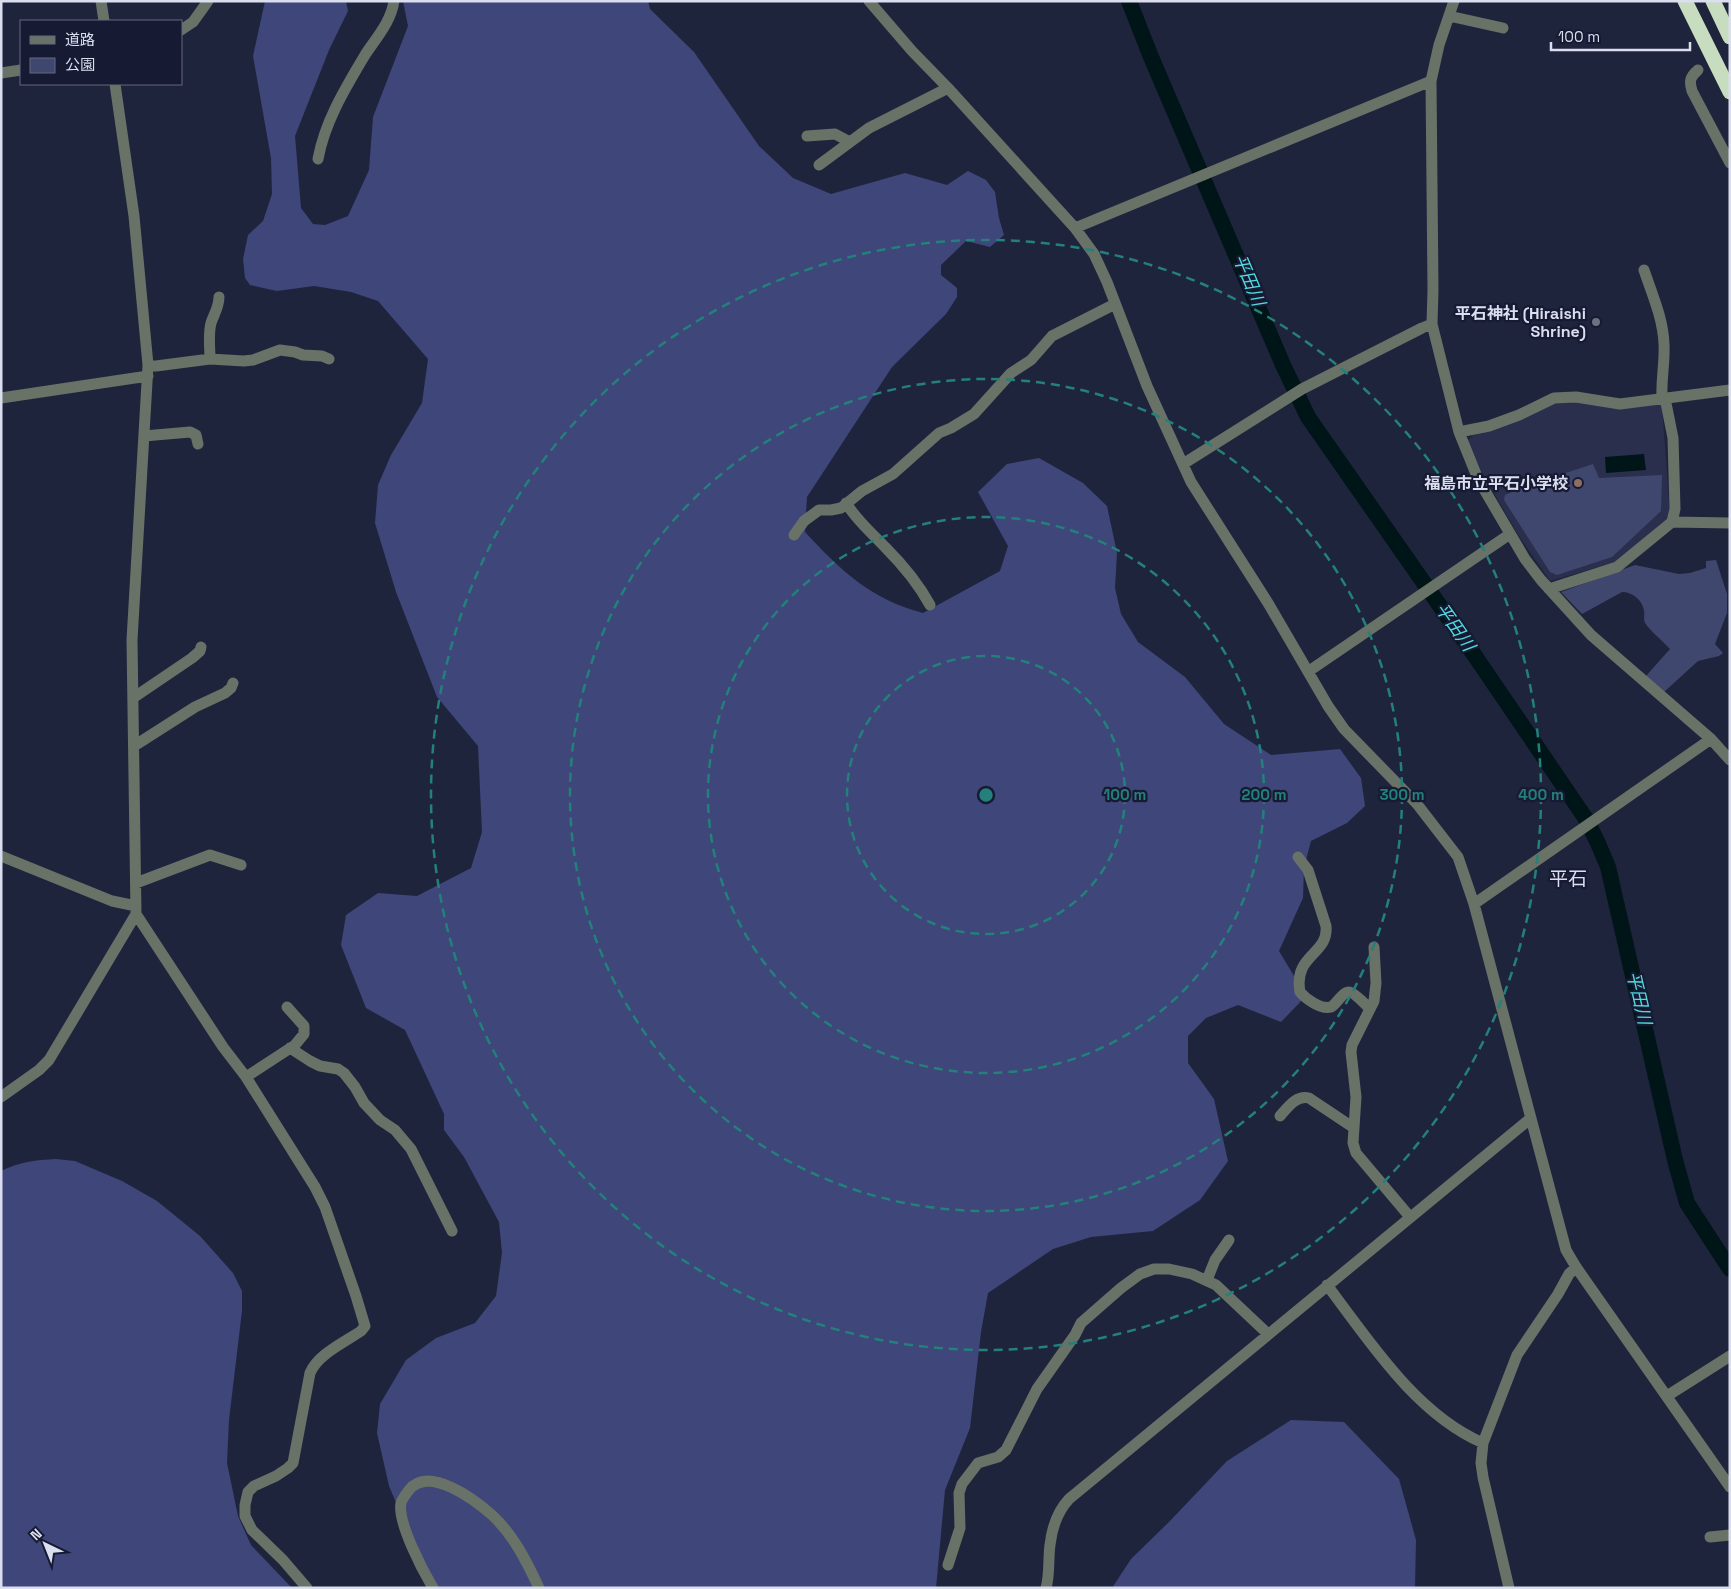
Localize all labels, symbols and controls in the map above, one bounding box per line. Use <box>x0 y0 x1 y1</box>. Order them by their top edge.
legend <box>20 20 182 85</box>
scale bar <box>1551 20 1690 52</box>
text: 100 m <box>1558 27 1600 46</box>
text: 道路 <box>65 30 95 49</box>
text: 公園 <box>65 55 95 74</box>
water label: 平田川 <box>1228 250 1271 311</box>
place label: 平石神社 (Hiraishi Shrine) <box>1455 303 1586 342</box>
marker: 平石神社 (Hiraishi Shrine) <box>1590 316 1602 328</box>
place label: 福島市立平石小学校 <box>1424 473 1568 494</box>
marker: 福島市立平石小学校 <box>1572 477 1584 489</box>
water label: 平田川 <box>1431 598 1481 657</box>
text: 100 m <box>1104 785 1146 804</box>
text: 200 m <box>1242 785 1286 804</box>
text: 300 m <box>1379 785 1425 804</box>
text: 400 m <box>1518 785 1564 804</box>
centre of rings <box>977 786 995 804</box>
district label: 平石 <box>1549 866 1587 891</box>
water label: 平田川 <box>1622 969 1657 1029</box>
north arrow <box>20 1519 70 1569</box>
text: N <box>27 1525 46 1544</box>

